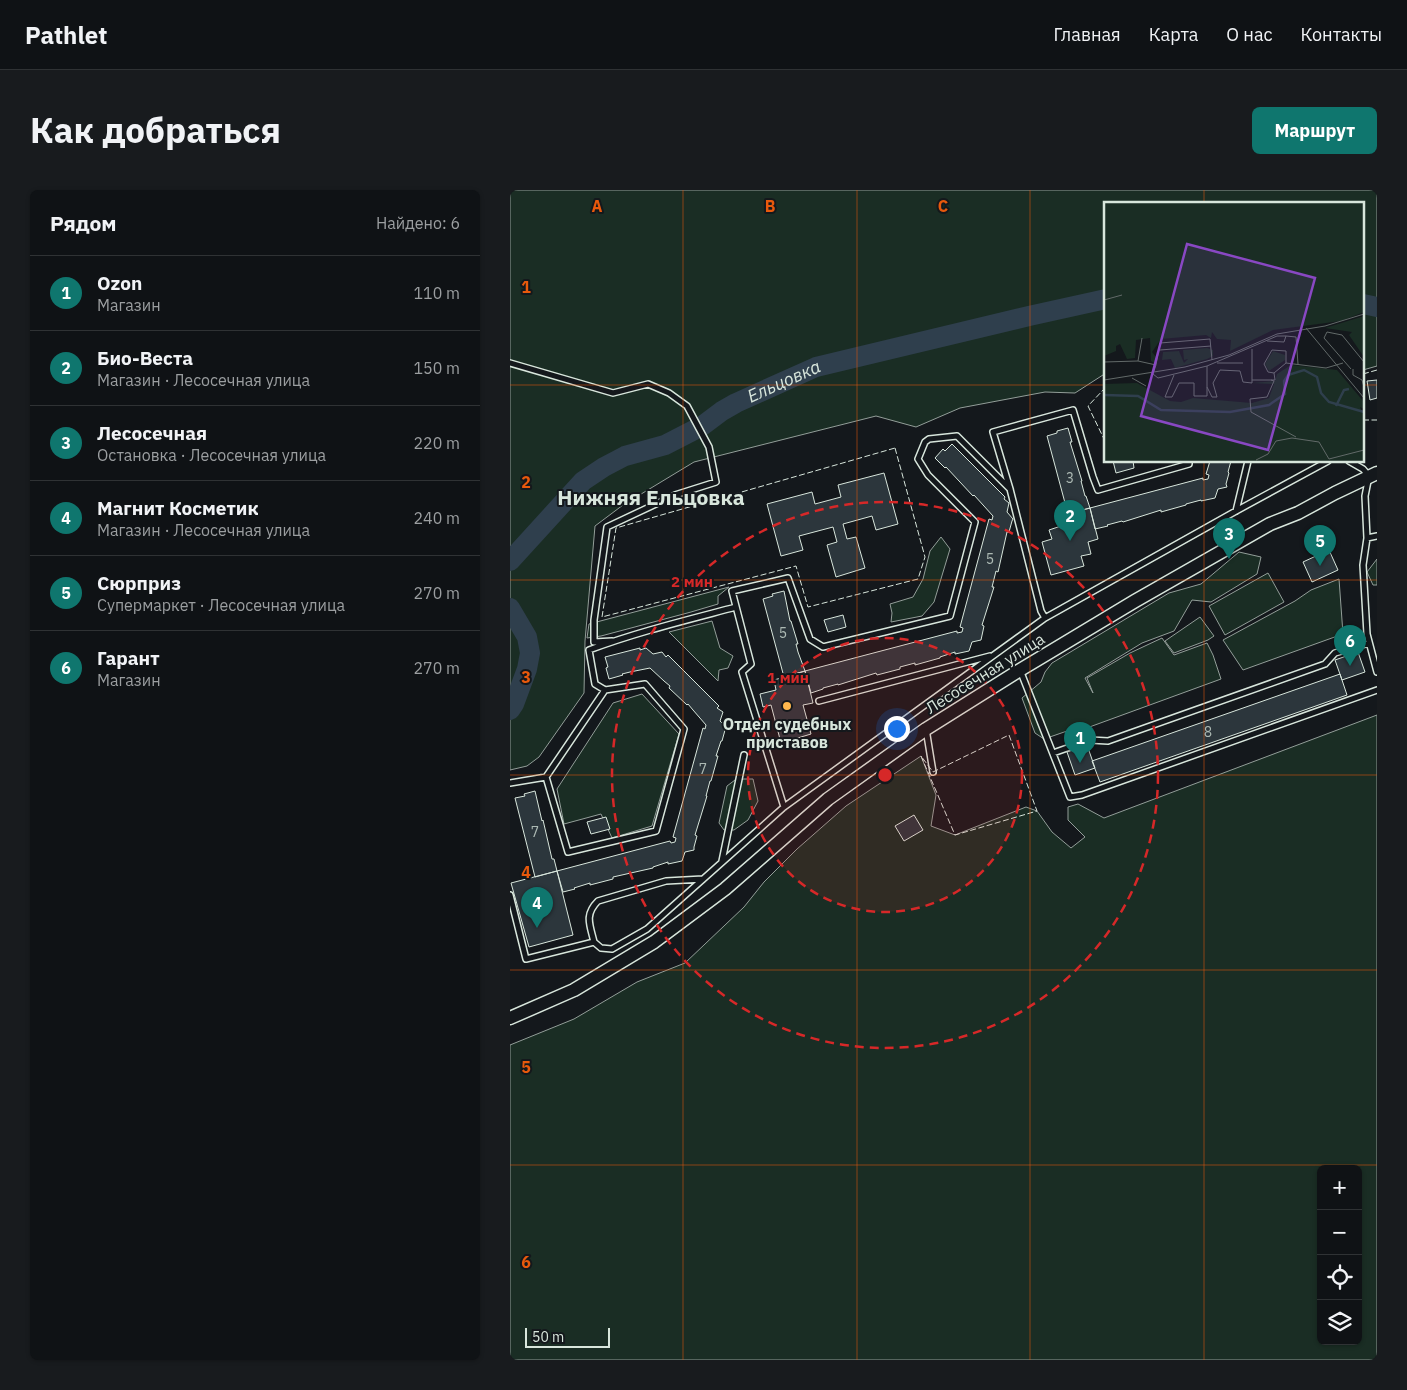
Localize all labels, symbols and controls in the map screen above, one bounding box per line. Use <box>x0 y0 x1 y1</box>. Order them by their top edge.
text: Pathlet <box>25 19 107 51</box>
text: Главная <box>1053 23 1121 46</box>
text: Карта <box>1149 23 1198 46</box>
text: О нас <box>1226 23 1273 46</box>
text: Контакты <box>1301 23 1382 46</box>
text: Как добраться <box>30 107 281 153</box>
button: Маршрут <box>1252 107 1377 154</box>
text: A <box>592 196 603 216</box>
text: B <box>765 196 776 216</box>
text: C <box>938 196 948 216</box>
inset map <box>1104 202 1364 462</box>
text: Рядом <box>50 209 117 237</box>
text: Найдено: 6 <box>376 213 460 233</box>
text: Ozon <box>97 271 142 295</box>
text: 1 <box>521 277 531 297</box>
text: 1 <box>61 283 71 303</box>
text: 110 m <box>413 283 460 303</box>
text: Магазин <box>97 295 161 315</box>
text: Био-Веста <box>97 346 193 370</box>
water label: Ельцовка <box>743 354 824 407</box>
text: 2 <box>61 358 71 378</box>
text: 150 m <box>413 358 460 378</box>
text: Магазин · Лесосечная улица <box>97 370 310 390</box>
text: Лесосечная <box>97 421 207 445</box>
text: 3 <box>61 433 71 453</box>
text: 220 m <box>413 433 460 453</box>
text: Остановка · Лесосечная улица <box>97 445 326 465</box>
house number: 3 <box>1066 469 1074 487</box>
text: 2 <box>521 472 531 492</box>
district label: Нижняя Ельцовка <box>557 483 745 511</box>
text: Магнит Косметик <box>97 496 259 520</box>
pin: 2 <box>1054 500 1086 541</box>
text: 4 <box>61 508 71 528</box>
text: 240 m <box>413 508 460 528</box>
pin: 3 <box>1213 518 1245 559</box>
text: Магазин · Лесосечная улица <box>97 520 310 540</box>
pin: 5 <box>1304 525 1336 566</box>
house number: 5 <box>986 550 994 568</box>
text: Сюрприз <box>97 571 181 595</box>
text: 2 мин <box>671 572 713 591</box>
text: 5 <box>61 583 71 603</box>
text: 270 m <box>413 583 460 603</box>
text: Супермаркет · Лесосечная улица <box>97 595 345 615</box>
house number: 5 <box>779 624 787 642</box>
pin: 6 <box>1334 625 1366 666</box>
street label: Лесосечная улица <box>922 628 1049 718</box>
text: Гарант <box>97 646 160 670</box>
text: 6 <box>61 658 71 678</box>
text: 270 m <box>413 658 460 678</box>
text: 3 <box>521 667 531 687</box>
text: 1 мин <box>767 668 809 687</box>
text: Магазин <box>97 670 161 690</box>
marker: Отдел судебных приставов <box>781 700 793 712</box>
place label: Отдел судебных приставов <box>723 714 851 752</box>
your location <box>884 716 910 742</box>
pin: 1 <box>1064 722 1096 763</box>
house number: 8 <box>1204 723 1212 741</box>
house number: 7 <box>699 760 707 778</box>
centre of rings <box>876 766 894 784</box>
house number: 7 <box>531 823 539 841</box>
text: 4 <box>521 862 531 882</box>
pin: 4 <box>521 887 553 928</box>
text: 5 <box>521 1057 531 1077</box>
map controls <box>1317 1165 1362 1345</box>
button: + <box>1317 1165 1362 1210</box>
button: − <box>1317 1210 1362 1255</box>
text: 6 <box>521 1252 531 1272</box>
button: locate <box>1317 1255 1362 1300</box>
button: layers <box>1317 1300 1362 1345</box>
scale bar <box>525 1325 610 1348</box>
text: 50 m <box>532 1328 564 1346</box>

